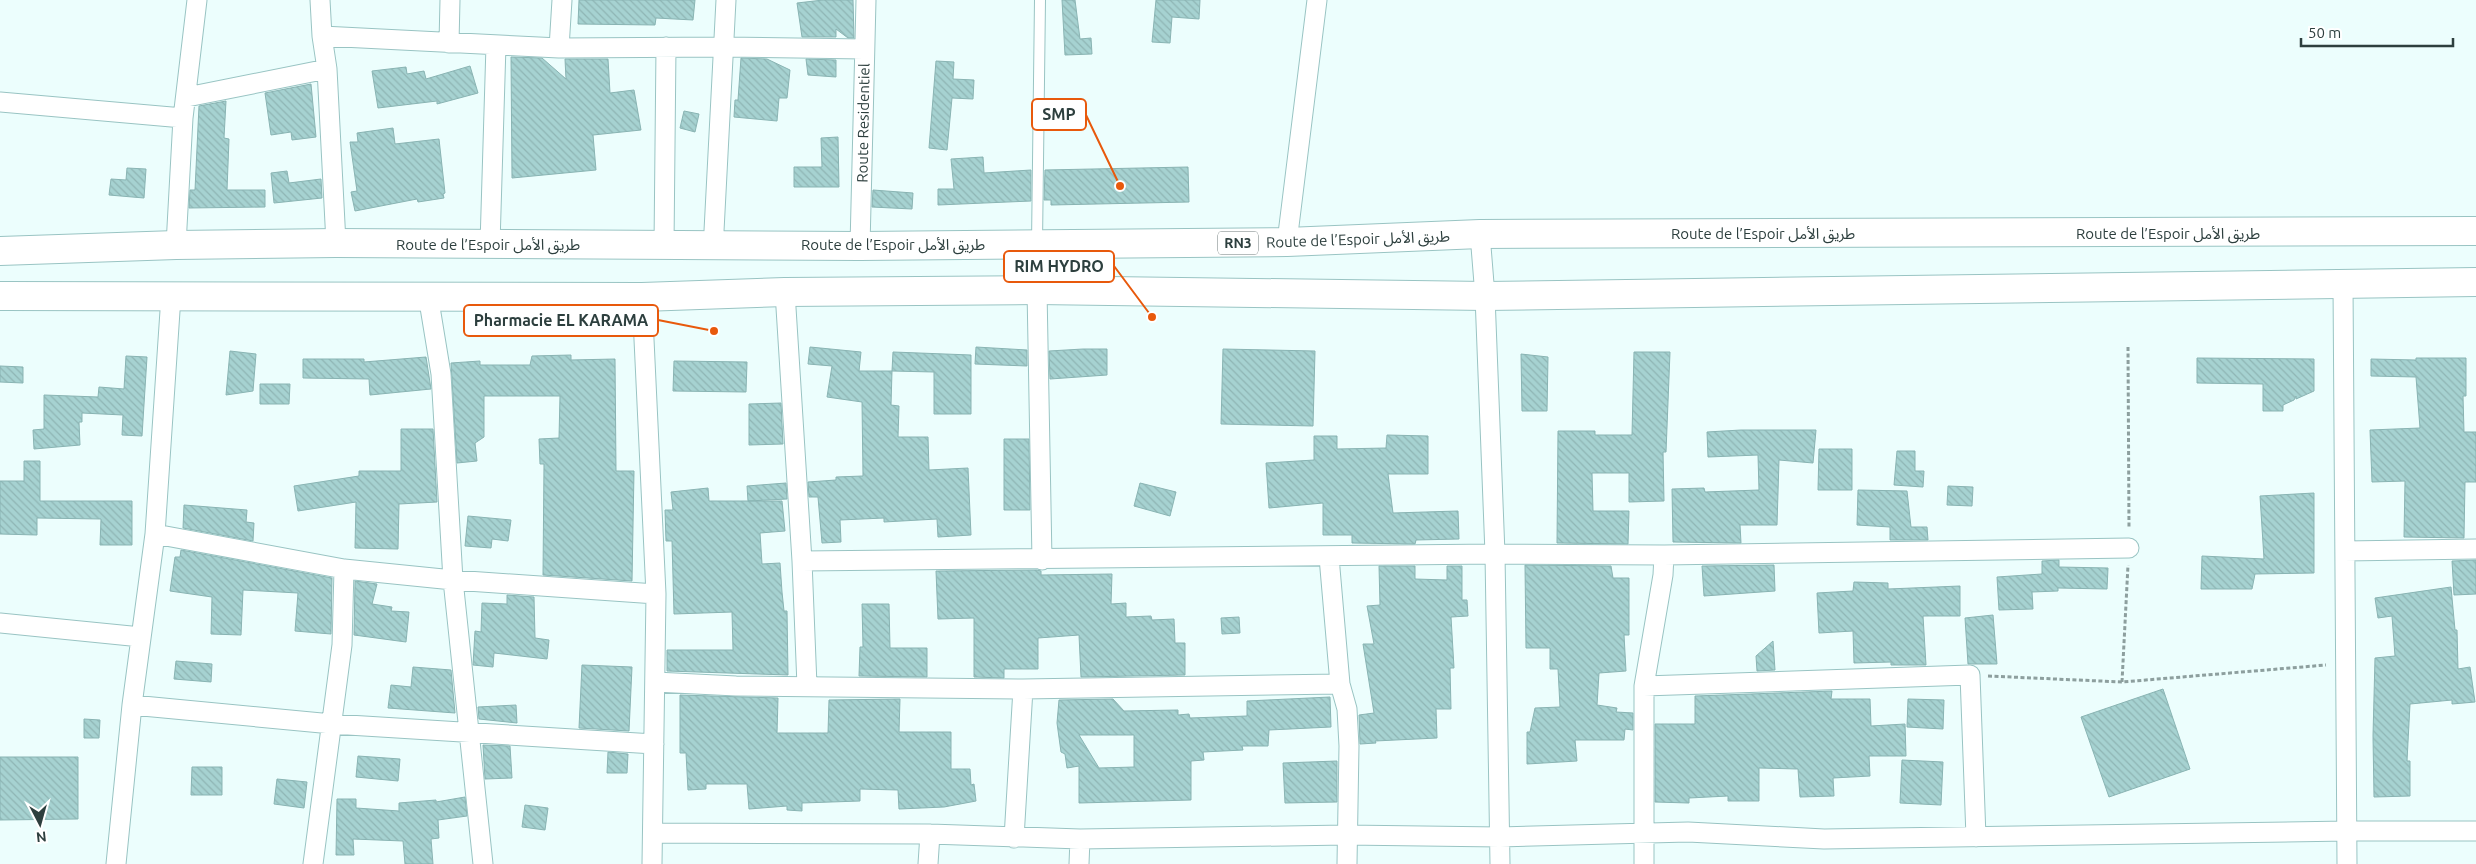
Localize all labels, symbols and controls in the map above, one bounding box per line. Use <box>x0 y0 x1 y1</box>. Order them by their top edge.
scale bar <box>2301 15 2454 47</box>
text: 50 m <box>2308 24 2341 41</box>
street label: Route Residentiel <box>853 63 873 183</box>
callout: SMP <box>1032 99 1086 130</box>
text: SMP <box>1042 105 1076 123</box>
street label: Route de l’Espoir طريق الأمل <box>1671 225 1855 244</box>
street label: Route de l’Espoir طريق الأمل <box>2076 225 2260 244</box>
street label: Route de l’Espoir طريق الأمل <box>1266 227 1450 253</box>
road number: RN3 <box>1218 232 1258 254</box>
street label: Route de l’Espoir طريق الأمل <box>396 236 580 255</box>
street label: Route de l’Espoir طريق الأمل <box>801 236 985 255</box>
callout: RIM HYDRO <box>1004 251 1114 282</box>
text: RIM HYDRO <box>1014 257 1104 275</box>
callout: Pharmacie EL KARAMA <box>464 305 658 336</box>
text: Pharmacie EL KARAMA <box>474 311 649 329</box>
north arrow <box>15 799 65 849</box>
text: N <box>35 828 47 845</box>

